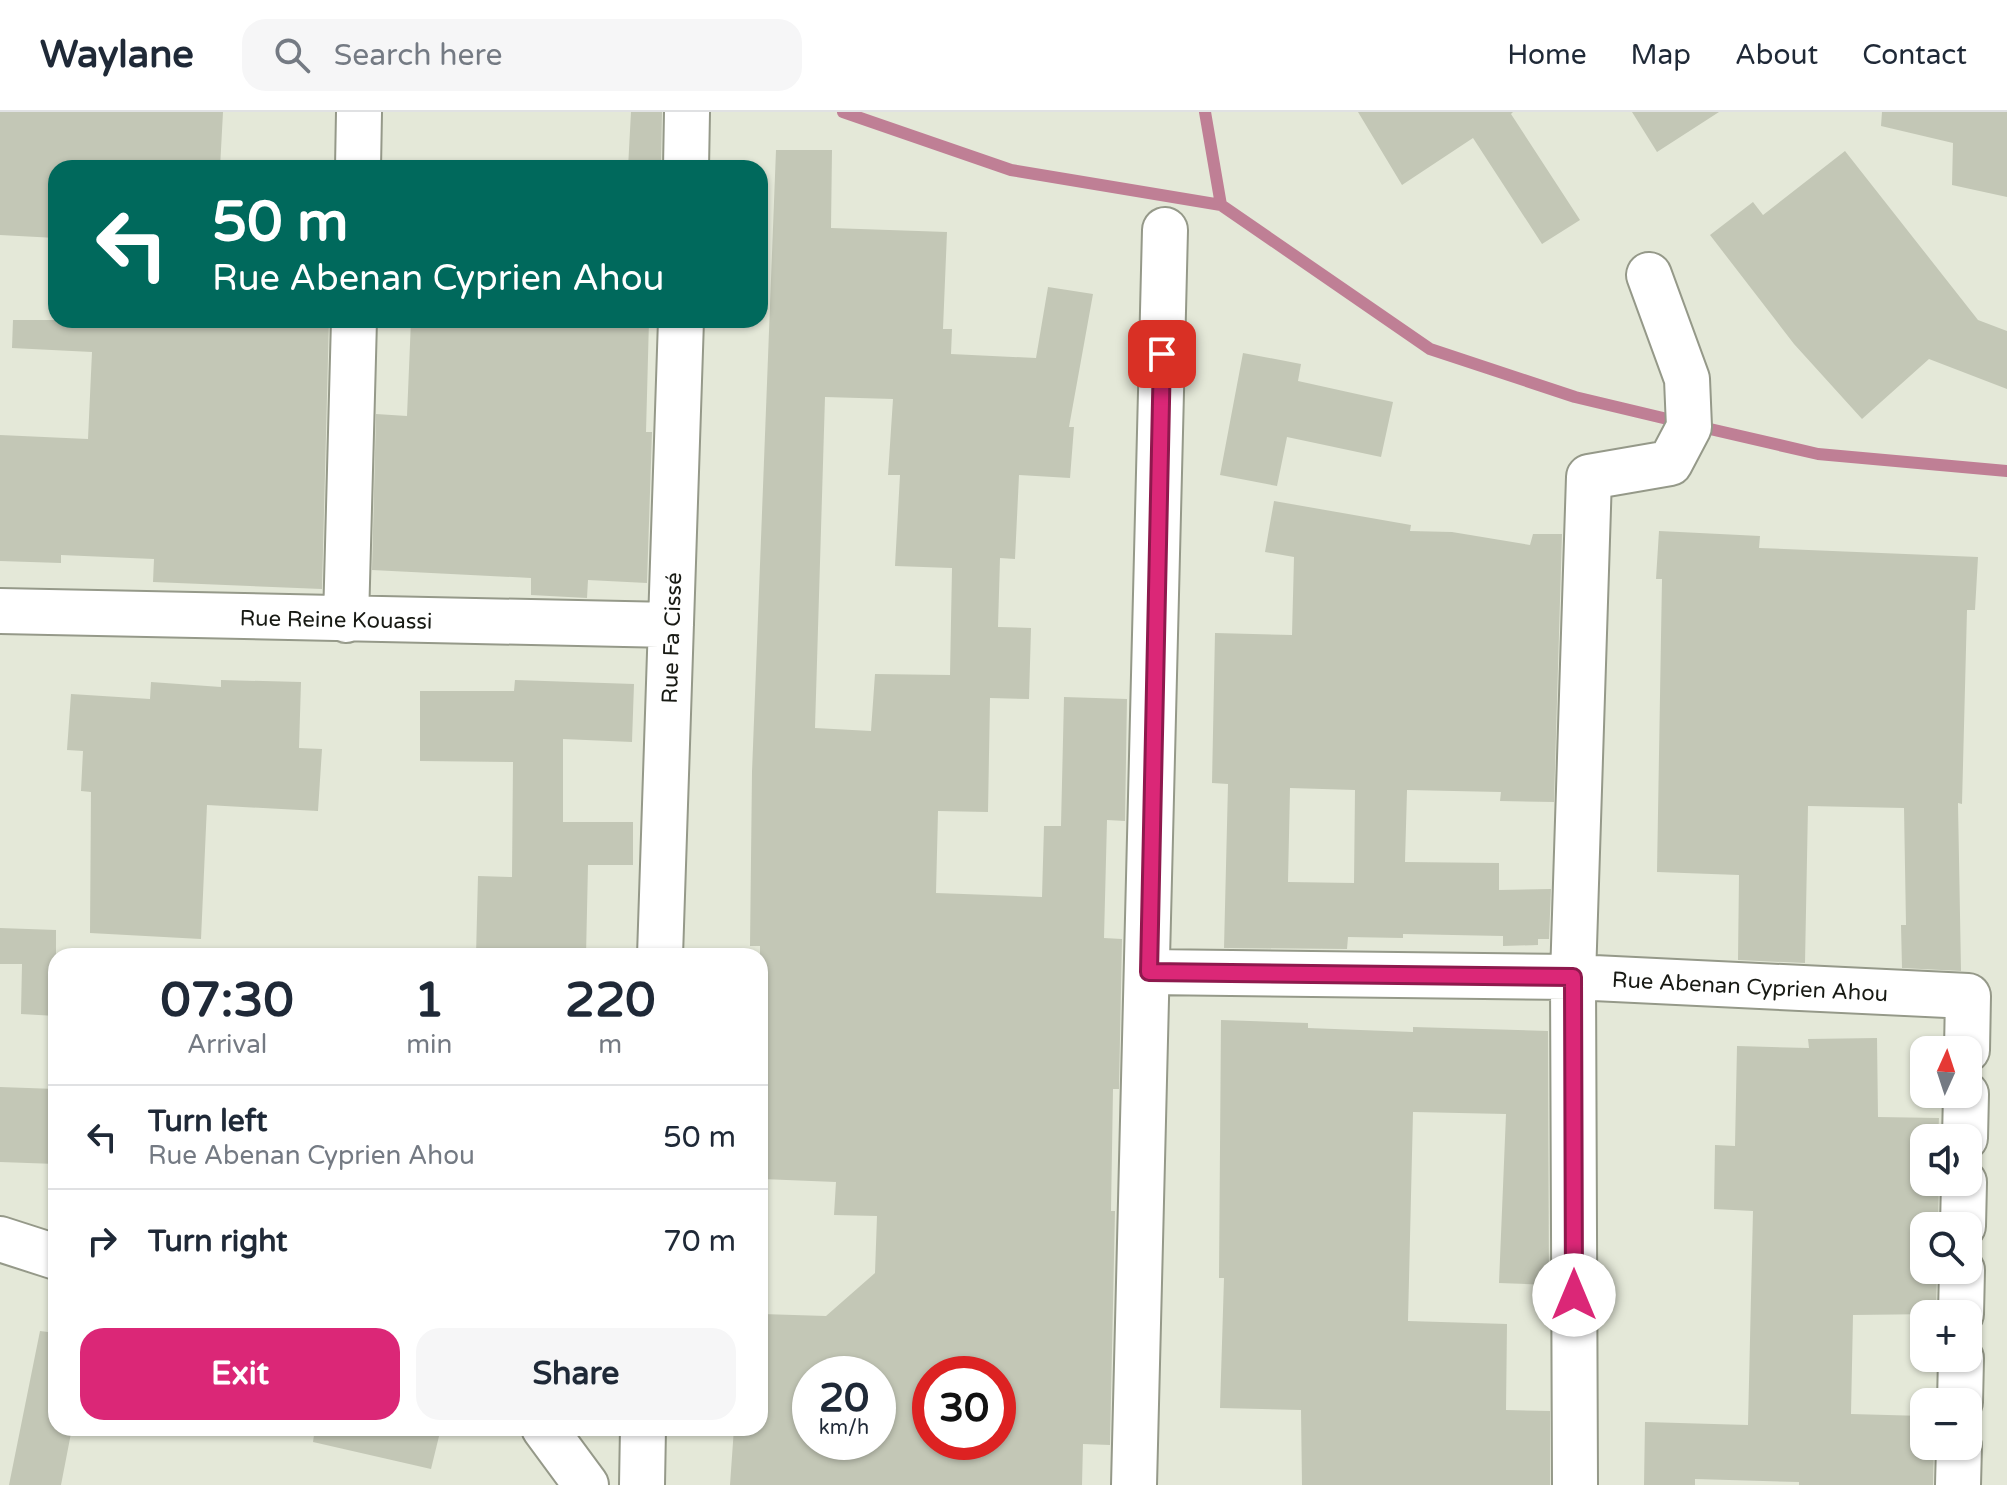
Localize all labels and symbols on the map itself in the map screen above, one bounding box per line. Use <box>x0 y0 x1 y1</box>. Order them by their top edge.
pin <box>1128 320 1196 388</box>
street label: Rue Fa Cissé <box>657 572 687 704</box>
street label: Rue Reine Kouassi <box>239 605 433 635</box>
street label: Rue Abenan Cyprien Ahou <box>1611 967 1889 1007</box>
north arrow <box>1910 1036 1982 1108</box>
position arrow <box>1532 1253 1616 1337</box>
speed limit sign: 30 <box>912 1356 1016 1460</box>

